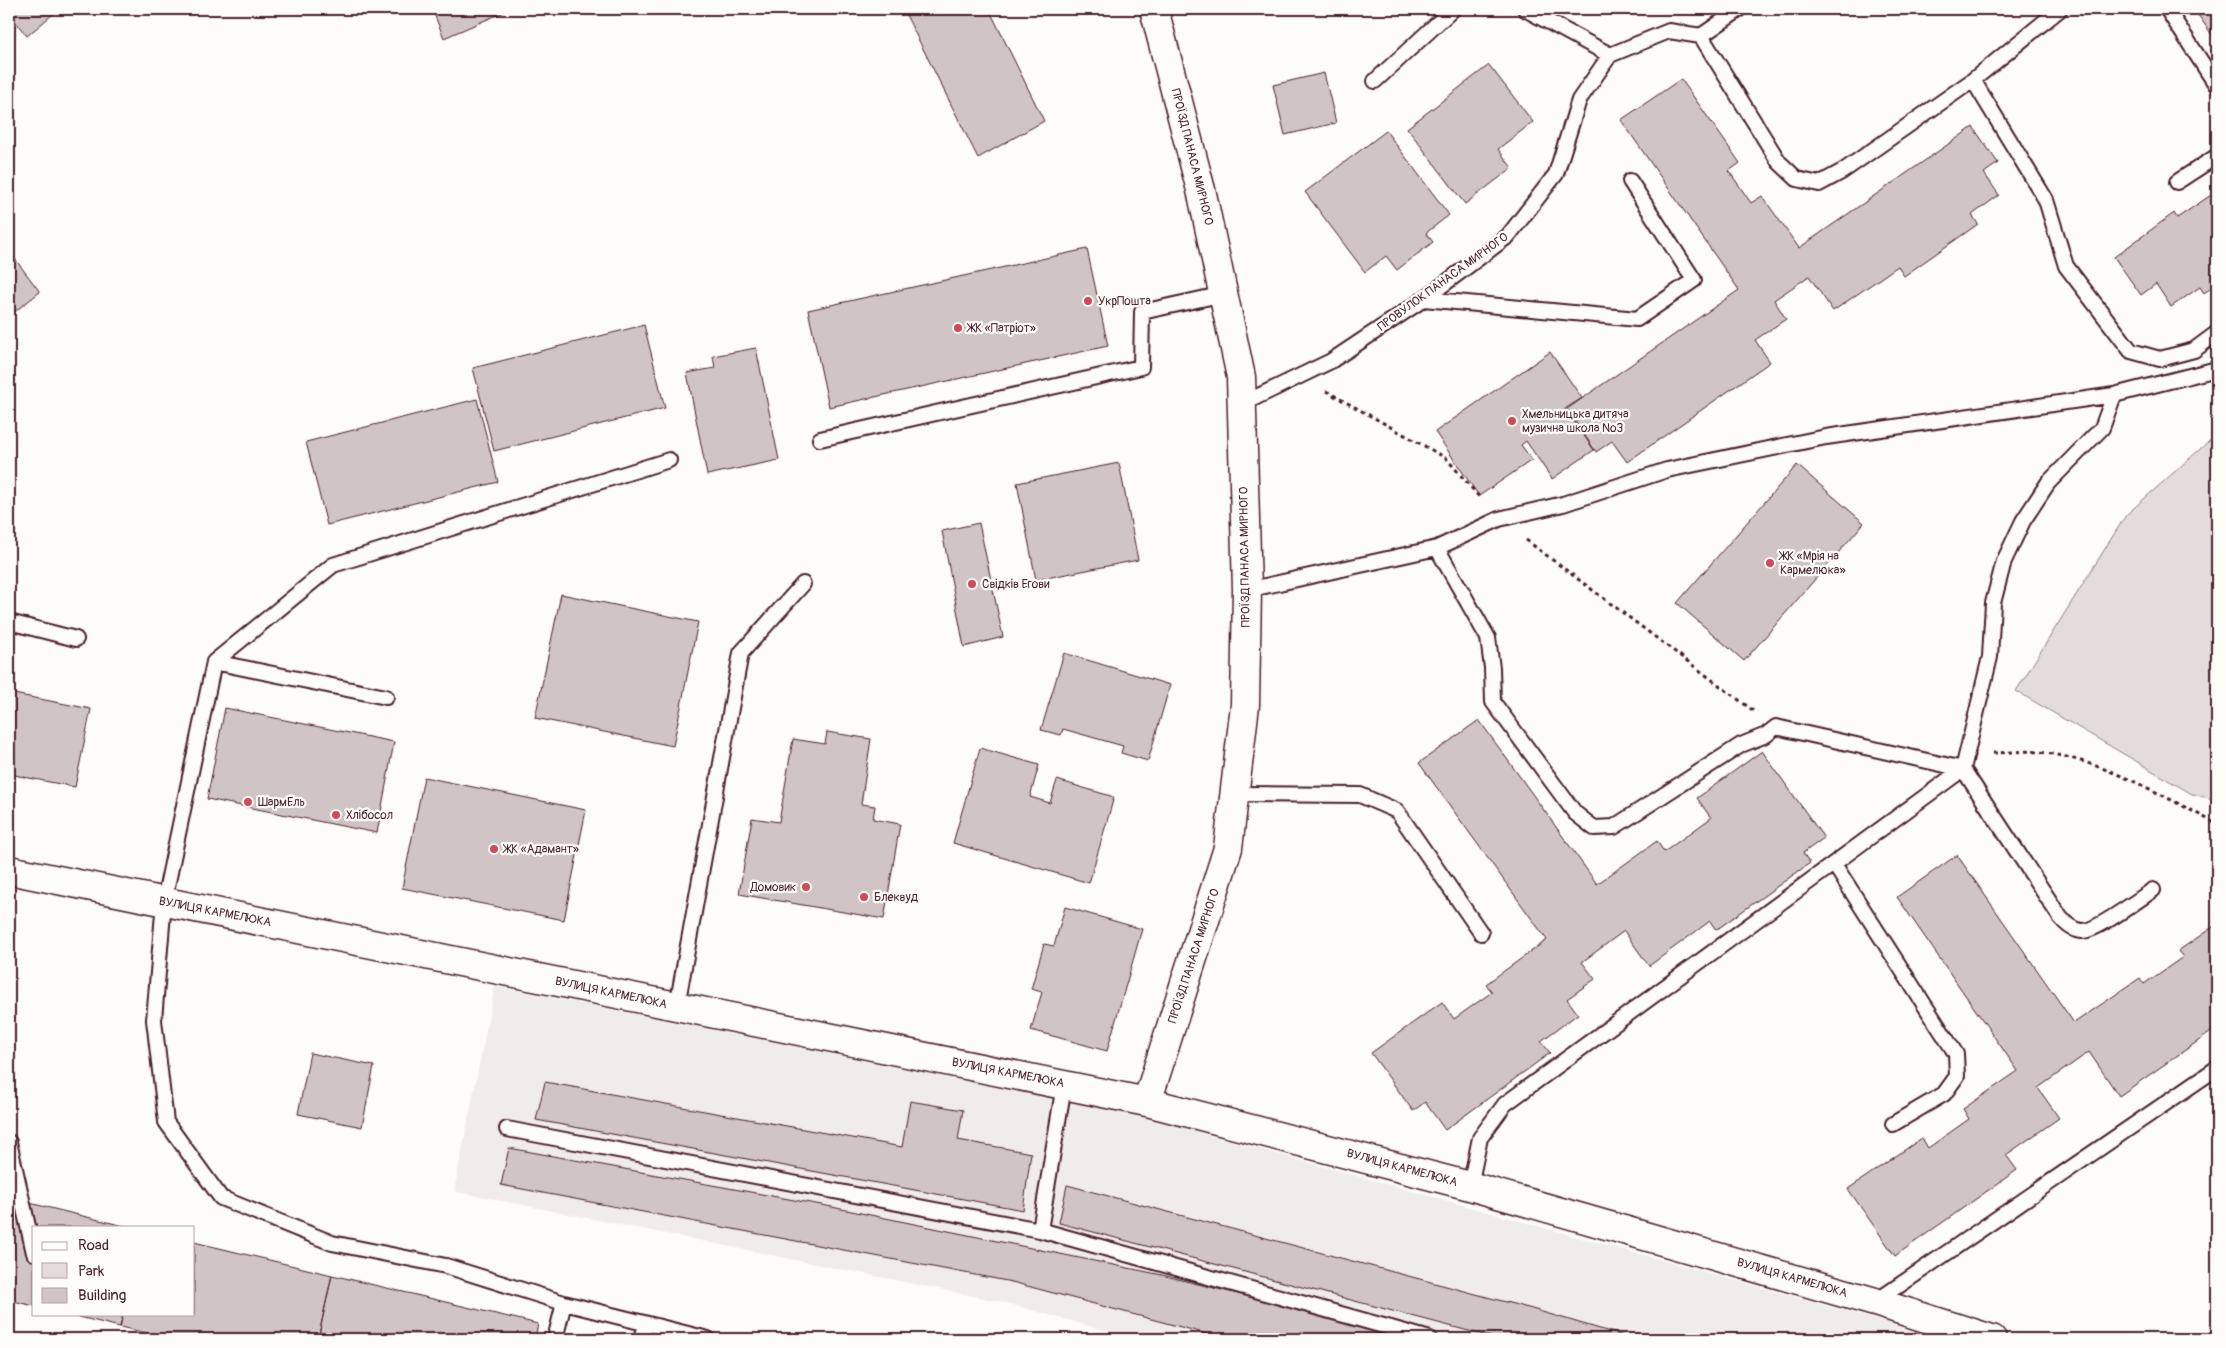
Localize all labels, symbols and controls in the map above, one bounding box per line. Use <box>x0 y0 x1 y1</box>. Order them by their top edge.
street label: ПРОЇЗД ПАНАСА МИРНОГО <box>1168 87 1217 227</box>
street label: ПРОВУЛОК ПАНАСА МИРНОГО <box>1375 229 1511 334</box>
place label: УкрПошта <box>1098 294 1151 309</box>
marker: УкрПошта <box>1082 295 1094 307</box>
place label: ЖК «Патріот» <box>966 321 1036 336</box>
marker: ЖК «Патріот» <box>952 322 964 334</box>
place label: Хмельницька дитяча музична школа №3 <box>1522 407 1629 436</box>
marker: Хмельницька дитяча музична школа №3 <box>1506 415 1518 427</box>
street label: ПРОЇЗД ПАНАСА МИРНОГО <box>1235 486 1254 627</box>
place label: ЖК «Мрія на Кармелюка» <box>1778 549 1845 578</box>
marker: ЖК «Мрія на Кармелюка» <box>1764 557 1776 569</box>
place label: Свідків Егови <box>982 577 1050 592</box>
marker: Свідків Егови <box>966 578 978 590</box>
place label: ШармЕль <box>258 795 305 810</box>
marker: ШармЕль <box>242 796 254 808</box>
place label: Хлібосол <box>346 808 393 823</box>
marker: Хлібосол <box>330 809 342 821</box>
place label: ЖК «Адамант» <box>502 842 579 857</box>
marker: ЖК «Адамант» <box>488 843 500 855</box>
place label: Домовик <box>750 880 796 895</box>
marker: Домовик <box>800 881 812 893</box>
street label: ПРОЇЗД ПАНАСА МИРНОГО <box>1164 886 1223 1025</box>
place label: Блеквуд <box>874 890 919 905</box>
marker: Блеквуд <box>858 891 870 903</box>
street label: ВУЛИЦЯ КАРМЕЛЮКА <box>158 894 273 930</box>
street label: ВУЛИЦЯ КАРМЕЛЮКА <box>554 974 669 1012</box>
street label: ВУЛИЦЯ КАРМЕЛЮКА <box>951 1055 1066 1091</box>
street label: ВУЛИЦЯ КАРМЕЛЮКА <box>1345 1146 1459 1190</box>
legend <box>32 1226 195 1316</box>
text: Road <box>78 1236 109 1255</box>
street label: ВУЛИЦЯ КАРМЕЛЮКА <box>1735 1255 1849 1301</box>
text: Park <box>78 1262 105 1281</box>
text: Building <box>78 1286 126 1305</box>

